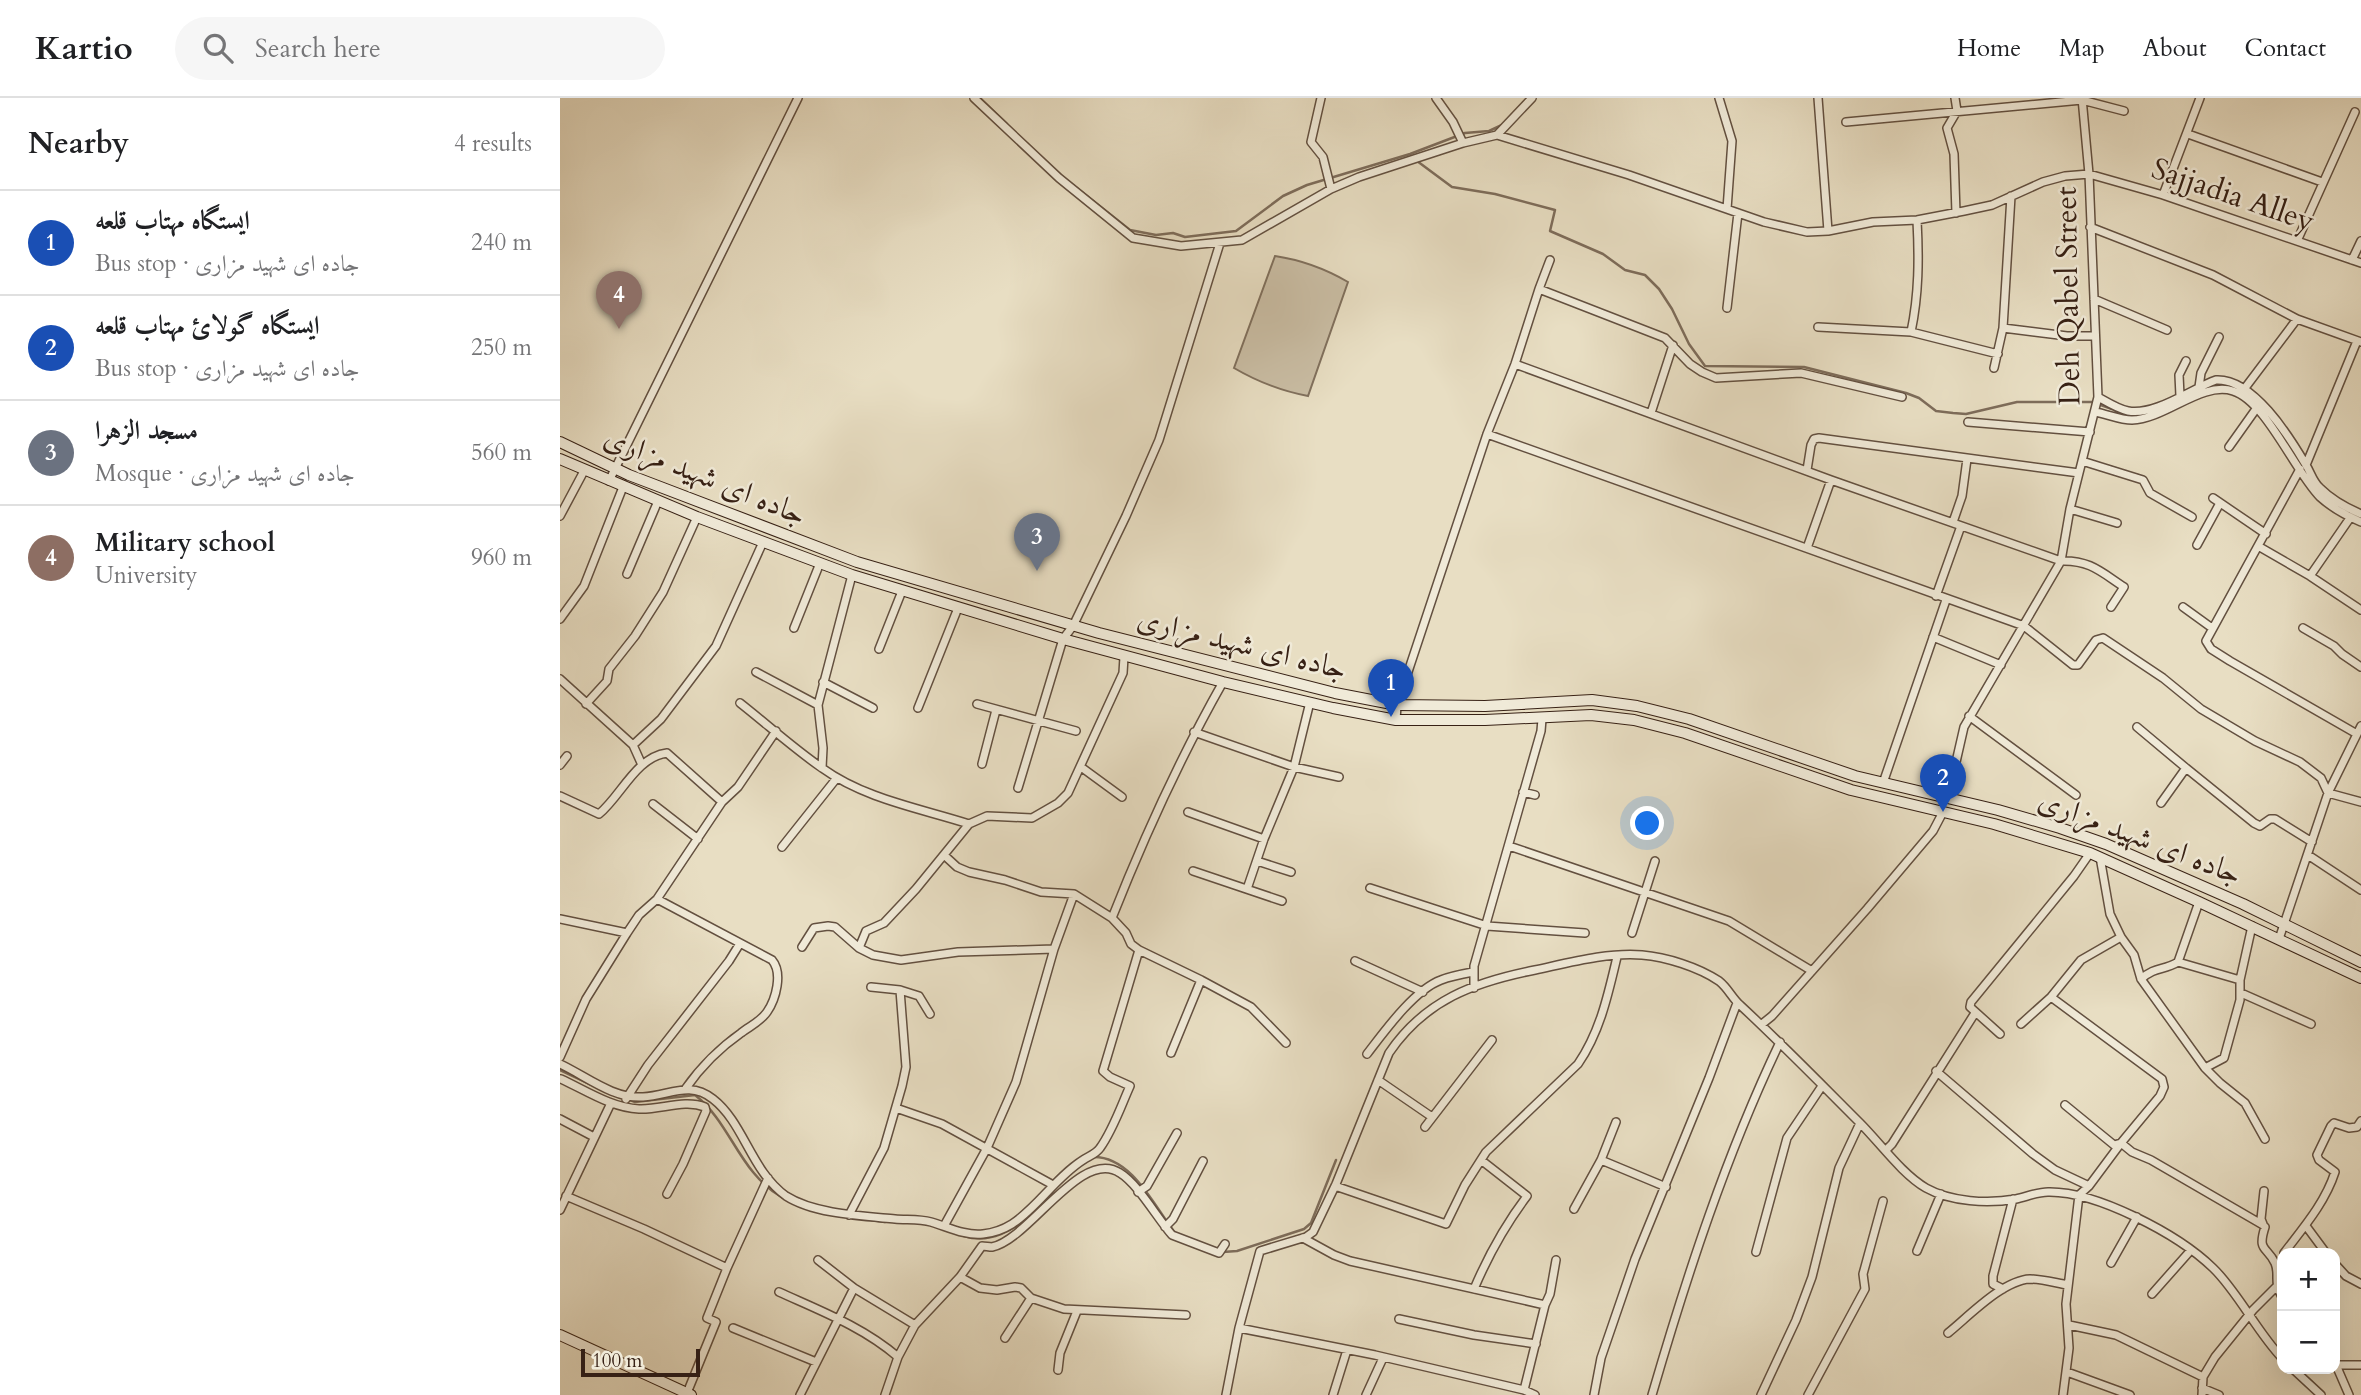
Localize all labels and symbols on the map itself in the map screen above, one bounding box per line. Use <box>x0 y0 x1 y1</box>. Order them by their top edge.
street label: Sajjadia Alley <box>2146 148 2320 242</box>
street label: Deh Qabel Street <box>2046 186 2090 406</box>
pin: 4 <box>596 271 642 329</box>
street label: جاده ای شهید مزاری <box>598 417 812 535</box>
pin: 3 <box>1014 513 1060 571</box>
street label: جاده ای شهید مزاری <box>1133 598 1351 690</box>
pin: 1 <box>1368 659 1414 717</box>
pin: 2 <box>1920 754 1966 812</box>
street label: جاده ای شهید مزاری <box>2032 779 2248 895</box>
your location <box>1630 806 1664 840</box>
scale bar <box>581 1346 700 1378</box>

